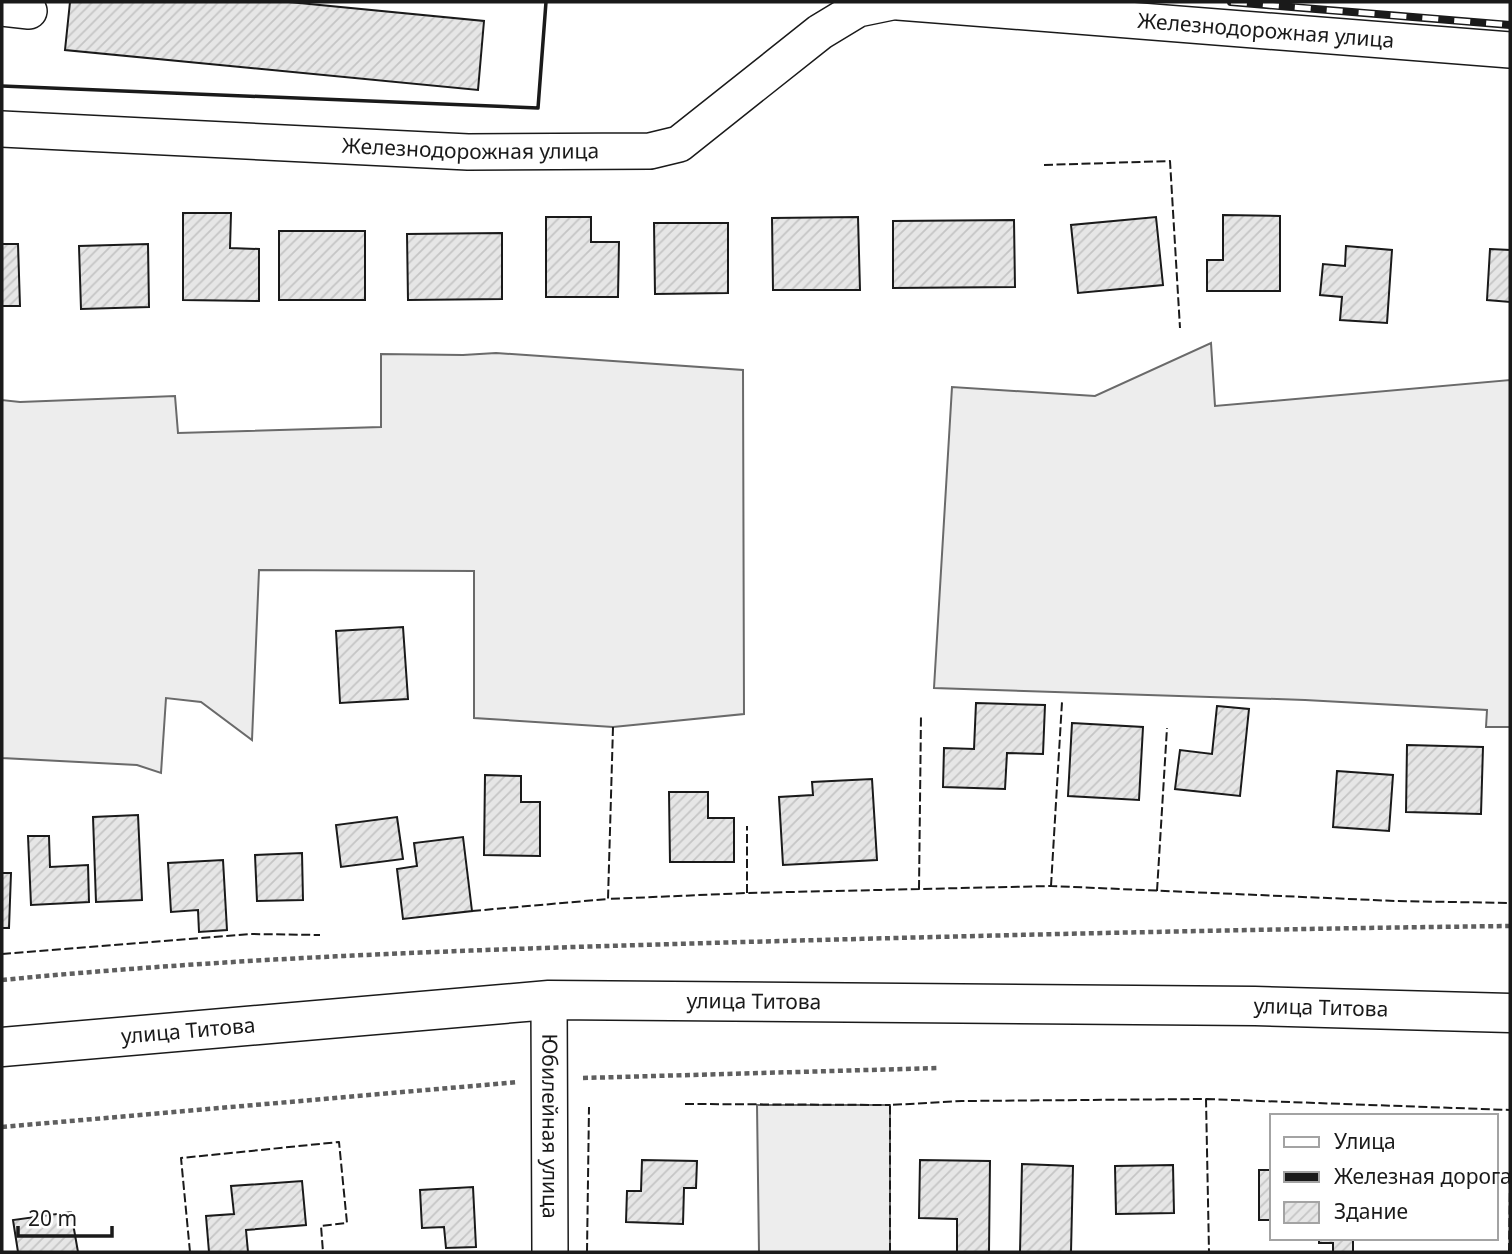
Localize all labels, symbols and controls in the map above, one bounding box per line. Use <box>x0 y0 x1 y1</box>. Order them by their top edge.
street label: Железнодорожная улица <box>1137 6 1395 54</box>
street label: Железнодорожная улица <box>341 131 599 165</box>
street label: улица Титова <box>687 986 821 1015</box>
street label: улица Титова <box>1253 991 1389 1023</box>
street label: улица Титова <box>120 1010 257 1050</box>
street label: Юбилейная улица <box>536 1033 565 1219</box>
legend <box>1270 1114 1498 1240</box>
text: Улица <box>1334 1127 1396 1155</box>
text: Железная дорога <box>1334 1162 1512 1190</box>
scale bar <box>18 1194 112 1238</box>
text: Здание <box>1334 1197 1408 1225</box>
text: 20 m <box>28 1204 77 1232</box>

